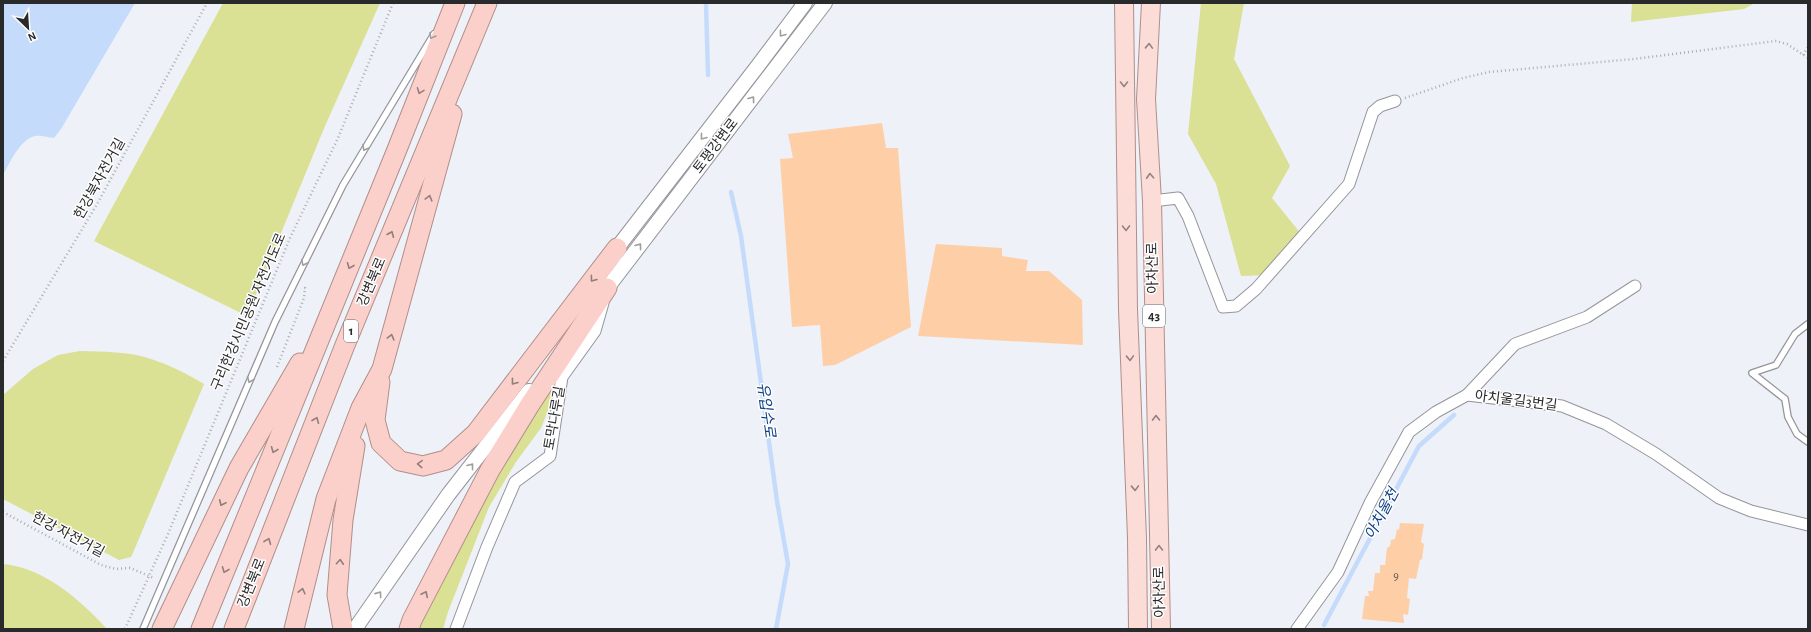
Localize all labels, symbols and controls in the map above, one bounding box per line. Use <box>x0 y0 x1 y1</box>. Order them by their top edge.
north arrow <box>8 8 48 48</box>
text: N <box>26 30 38 43</box>
one-way arrow <box>780 30 787 37</box>
one-way arrow <box>430 32 437 39</box>
one-way arrow <box>1144 43 1153 49</box>
one-way arrow <box>1120 81 1128 87</box>
one-way arrow <box>417 87 425 95</box>
one-way arrow <box>747 96 754 103</box>
street label: 토평강변로 <box>690 115 741 176</box>
one-way arrow <box>700 133 707 140</box>
street label: 한강북자전거길 <box>71 136 128 222</box>
one-way arrow <box>362 144 370 151</box>
one-way arrow <box>1146 173 1155 179</box>
one-way arrow <box>424 195 433 202</box>
one-way arrow <box>1122 225 1131 231</box>
street label: 구리한강시민공원 자전거도로 <box>208 231 289 393</box>
one-way arrow <box>387 231 395 238</box>
street label: 아차산로 <box>1145 242 1160 294</box>
one-way arrow <box>634 244 641 251</box>
street label: 강변북로 <box>355 255 389 308</box>
one-way arrow <box>301 258 309 266</box>
one-way arrow <box>346 262 354 269</box>
one-way arrow <box>590 275 598 282</box>
road number: 43 <box>1143 305 1165 327</box>
road number: 1 <box>344 320 358 342</box>
one-way arrow <box>386 334 395 341</box>
one-way arrow <box>1126 355 1134 361</box>
one-way arrow <box>246 377 254 384</box>
one-way arrow <box>512 378 519 385</box>
water label: 유입수로 <box>755 381 778 440</box>
street label: 토막나루길 <box>542 385 567 451</box>
street label: 아치울길3번길 <box>1474 388 1558 413</box>
one-way arrow <box>1152 415 1160 421</box>
one-way arrow <box>311 416 319 424</box>
one-way arrow <box>271 446 279 453</box>
one-way arrow <box>417 460 424 469</box>
one-way arrow <box>466 463 473 470</box>
water label: 아치울천 <box>1362 484 1403 542</box>
one-way arrow <box>1131 485 1140 491</box>
one-way arrow <box>219 499 227 507</box>
street label: 한강 자전거길 <box>30 509 107 560</box>
one-way arrow <box>264 537 272 544</box>
one-way arrow <box>1155 545 1163 551</box>
street label: 강변북로 <box>235 556 268 610</box>
one-way arrow <box>335 559 344 565</box>
street label: 아차산로 <box>1152 566 1167 618</box>
one-way arrow <box>222 567 230 574</box>
house number: 9 <box>1393 570 1399 582</box>
one-way arrow <box>298 588 306 594</box>
one-way arrow <box>421 590 428 598</box>
one-way arrow <box>374 591 382 598</box>

